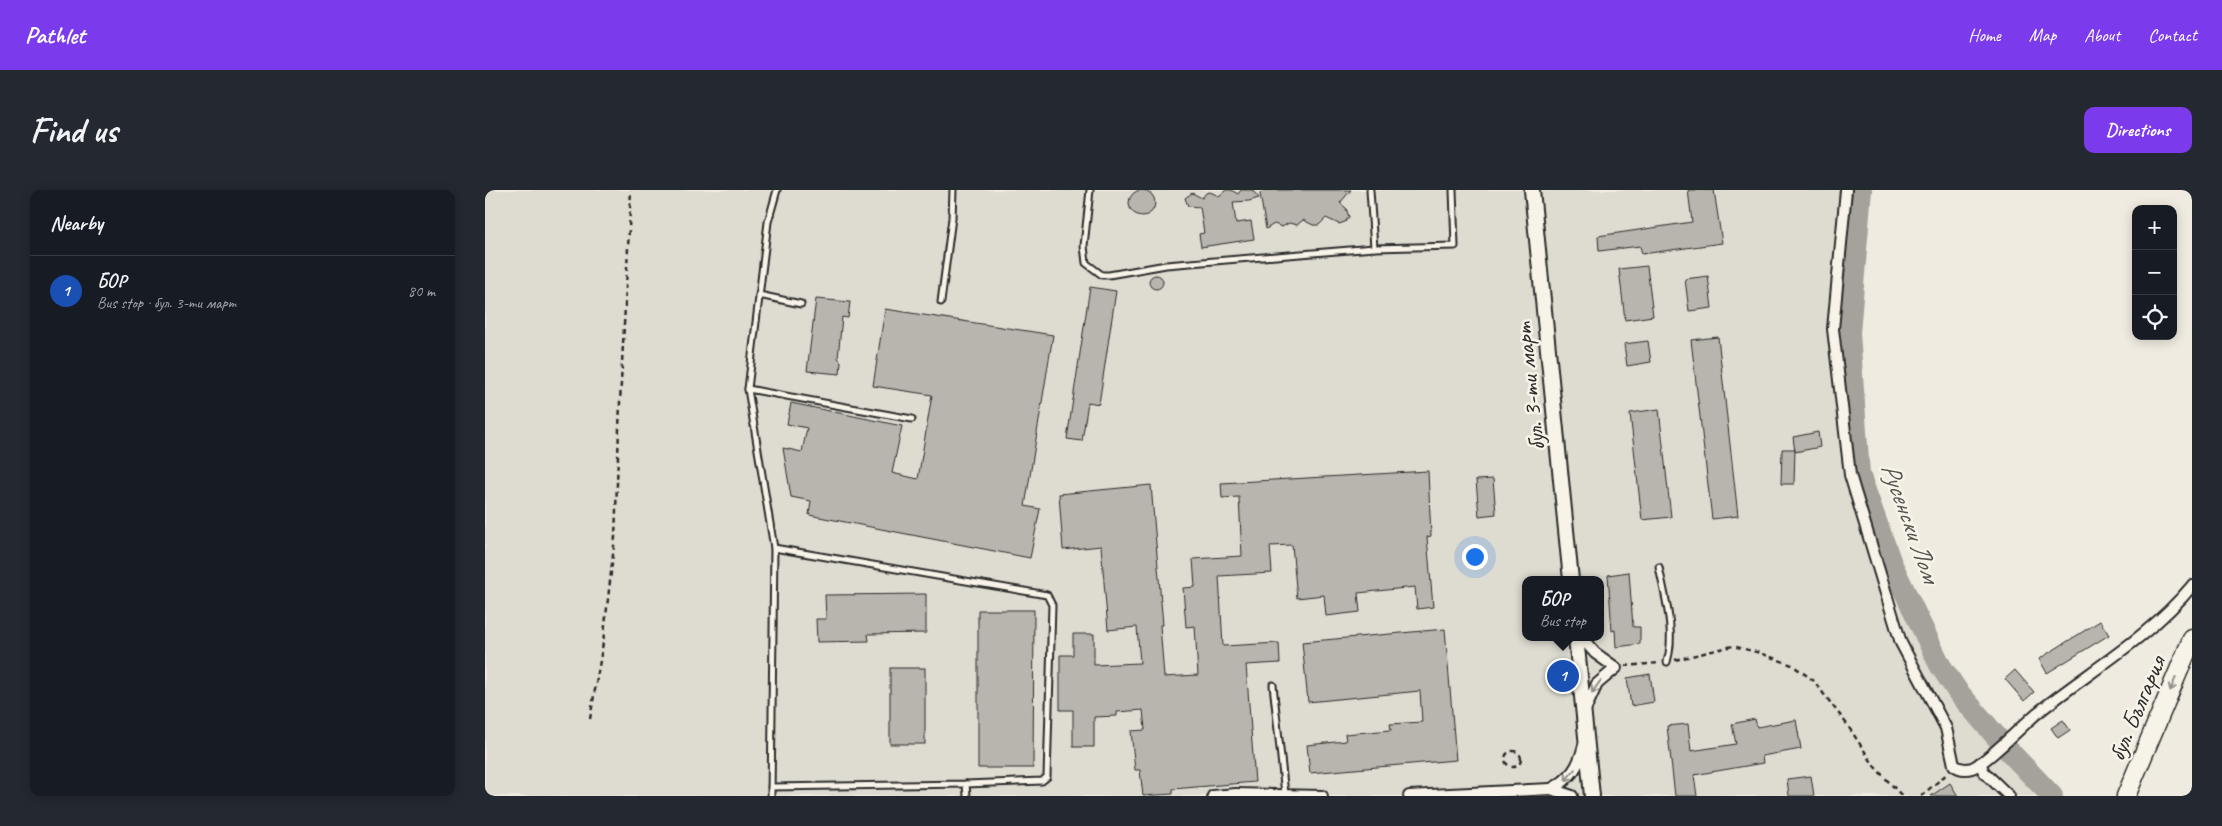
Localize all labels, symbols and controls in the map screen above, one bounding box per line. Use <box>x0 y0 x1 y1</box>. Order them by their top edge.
text: Pathlet <box>25 20 85 50</box>
text: Home <box>1968 24 2001 46</box>
text: Map <box>2029 24 2056 46</box>
text: About <box>2084 24 2120 46</box>
text: Contact <box>2148 24 2197 46</box>
button: Directions <box>2084 107 2192 153</box>
text: Find us <box>30 108 117 153</box>
map controls <box>2132 205 2177 340</box>
button: + <box>2132 205 2177 250</box>
text: Nearby <box>50 210 103 236</box>
button: − <box>2132 250 2177 295</box>
text: БОР <box>97 269 127 293</box>
text: 1 <box>62 281 70 301</box>
text: 80 m <box>408 281 435 301</box>
text: Bus stop · бул. 3-ти март <box>97 293 236 313</box>
button: locate <box>2132 295 2177 340</box>
street label: бул. 3-ти март <box>1507 319 1553 452</box>
water label: Русенски Лом <box>1874 458 1949 590</box>
your location <box>1462 544 1488 570</box>
popup <box>1522 576 1604 641</box>
text: БОР <box>1540 587 1570 611</box>
text: Bus stop <box>1540 611 1586 631</box>
street label: бул. България <box>2101 649 2174 766</box>
pin: 1 <box>1547 657 1579 695</box>
one-way arrow <box>2168 676 2178 691</box>
one-way arrow <box>1591 680 1601 694</box>
one-way arrow <box>1564 769 1575 782</box>

